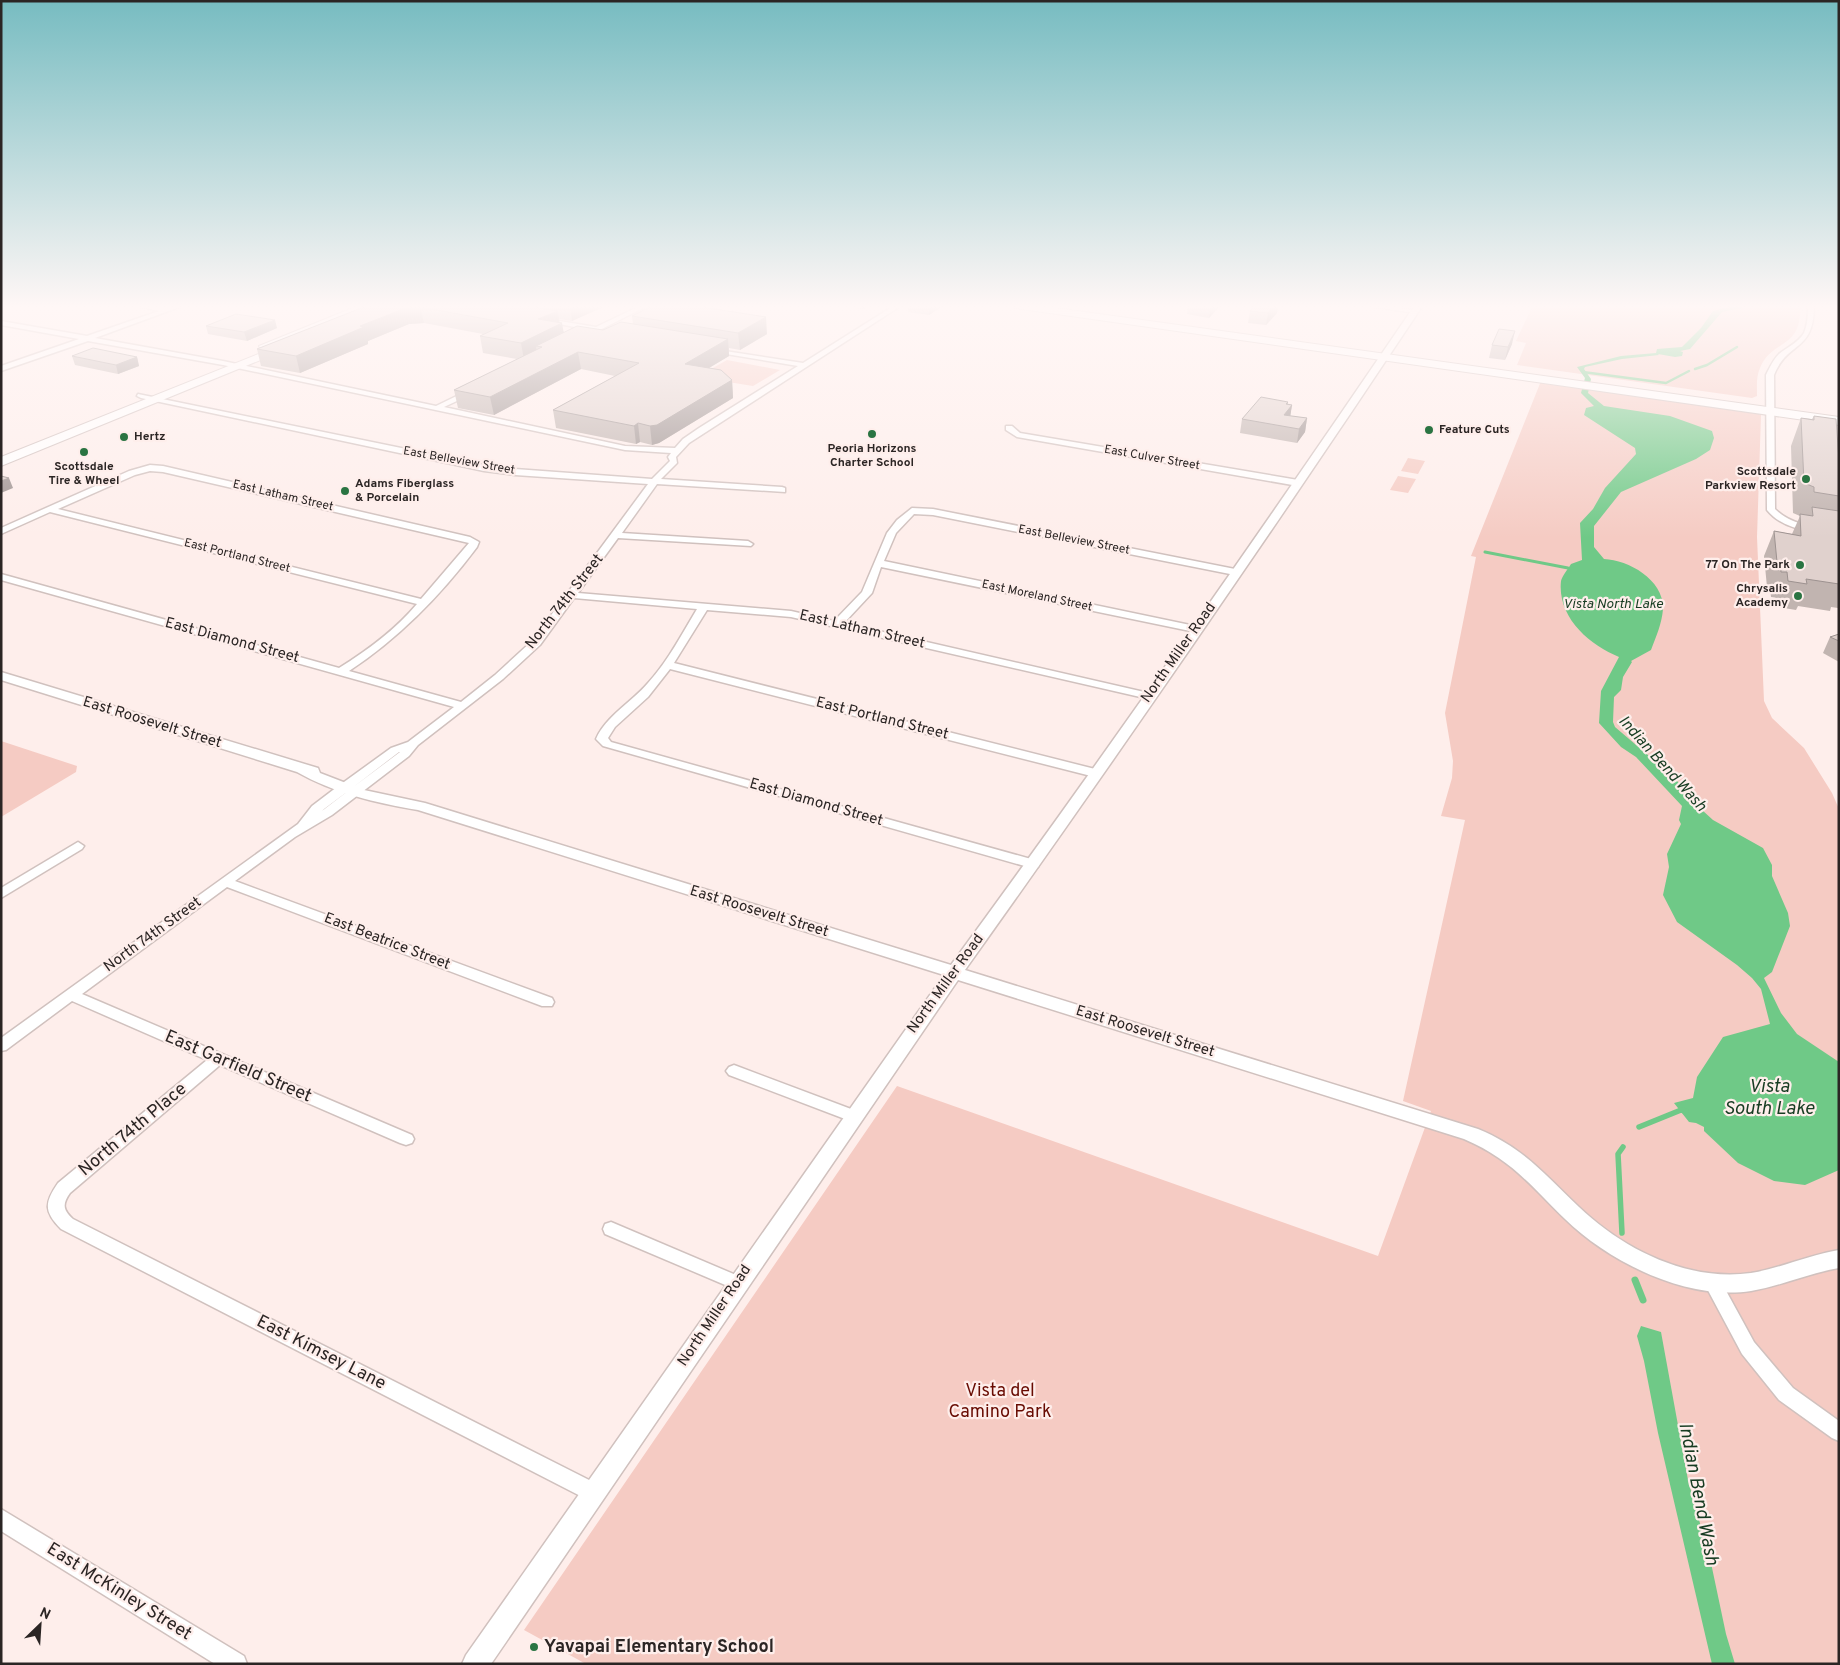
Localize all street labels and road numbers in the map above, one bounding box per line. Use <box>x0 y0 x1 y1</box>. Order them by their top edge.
street label: East Culver Street <box>1103 442 1201 474</box>
street label: East Belleview Street <box>402 443 516 479</box>
street label: East Latham Street <box>231 477 335 515</box>
street label: East Belleview Street <box>1017 521 1131 559</box>
street label: East Portland Street <box>182 535 292 577</box>
street label: North 74th Street <box>522 550 608 654</box>
street label: East Moreland Street <box>980 576 1094 616</box>
street label: North Miller Road <box>1137 599 1221 707</box>
street label: East Latham Street <box>797 606 927 654</box>
street label: East Diamond Street <box>163 614 301 668</box>
street label: East Roosevelt Street <box>80 693 224 753</box>
street label: East Portland Street <box>814 693 950 745</box>
street label: East Diamond Street <box>747 775 885 831</box>
street label: East Roosevelt Street <box>687 882 831 942</box>
street label: North 74th Street <box>100 893 206 977</box>
street label: East Beatrice Street <box>321 909 453 975</box>
street label: North Miller Road <box>904 931 988 1037</box>
street label: East Roosevelt Street <box>1073 1002 1217 1062</box>
street label: East Garfield Street <box>161 1026 315 1108</box>
street label: North 74th Place <box>74 1078 192 1182</box>
street label: North Miller Road <box>674 1262 756 1370</box>
street label: East Kimsey Lane <box>252 1310 390 1396</box>
street label: East McKinley Street <box>42 1538 196 1646</box>

